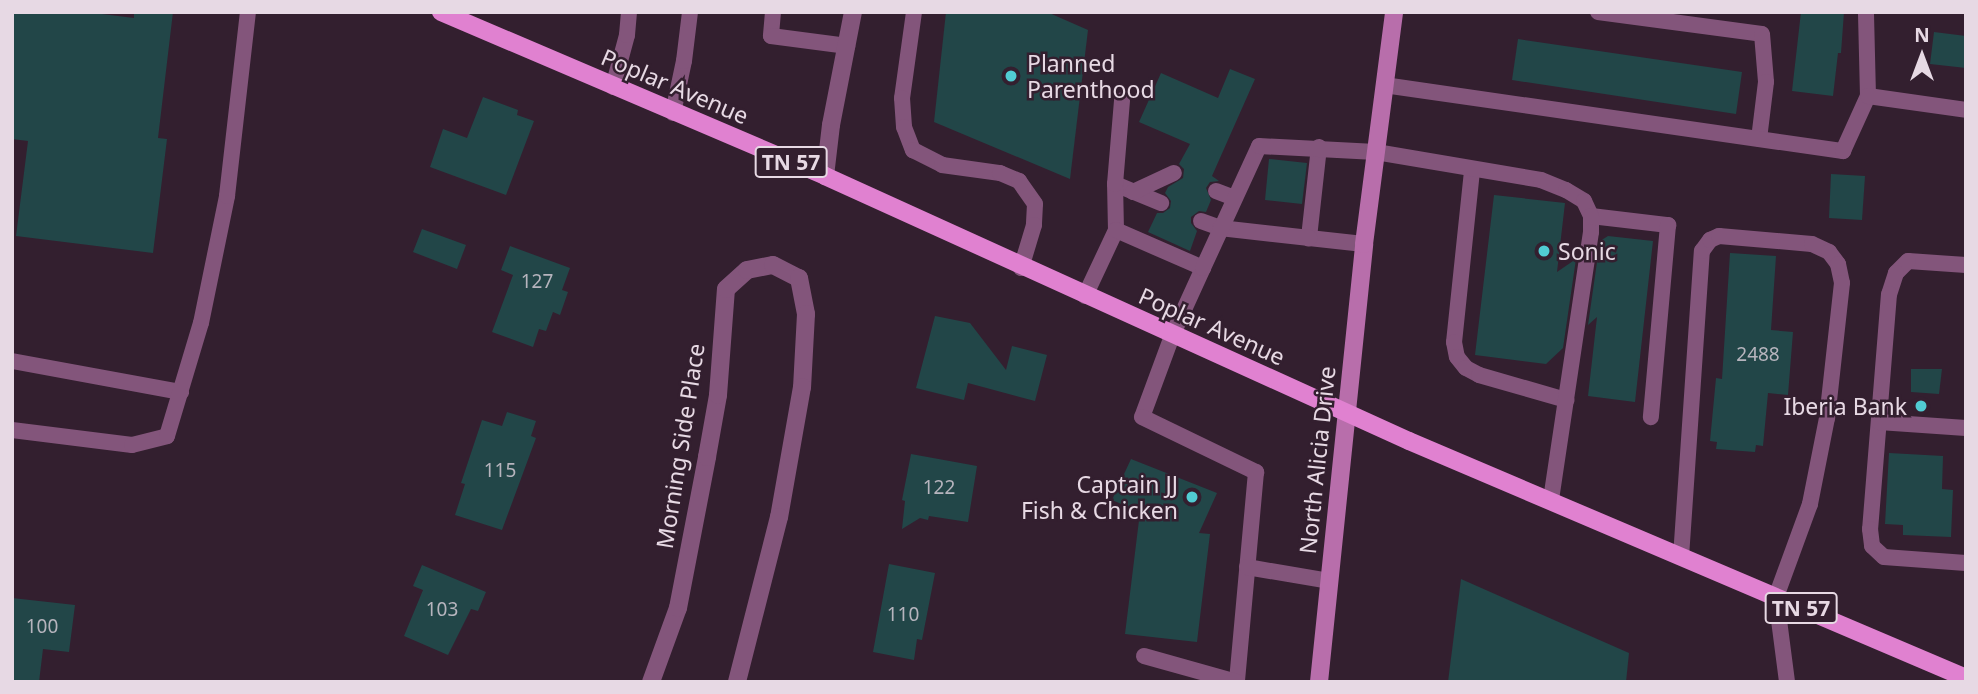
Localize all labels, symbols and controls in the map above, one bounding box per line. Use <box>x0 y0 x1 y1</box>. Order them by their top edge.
north arrow <box>1887 21 1957 91</box>
text: N <box>1914 22 1930 48</box>
street label: Poplar Avenue <box>597 43 753 129</box>
place label: Planned Parenthood <box>1027 49 1155 103</box>
marker: Planned Parenthood <box>1001 66 1021 86</box>
road number: TN 57 <box>754 144 828 180</box>
place label: Sonic <box>1558 237 1616 265</box>
marker: Sonic <box>1536 243 1552 259</box>
house number: 127 <box>521 271 553 293</box>
street label: Poplar Avenue <box>1135 281 1289 371</box>
street label: Morning Side Place <box>650 342 710 550</box>
house number: 2488 <box>1736 344 1780 366</box>
street label: North Alicia Drive <box>1293 365 1341 555</box>
place label: Iberia Bank <box>1783 392 1907 420</box>
marker: Iberia Bank <box>1913 398 1929 414</box>
house number: 115 <box>484 460 516 482</box>
place label: Captain JJ Fish & Chicken <box>1021 470 1178 524</box>
house number: 122 <box>923 477 955 499</box>
marker: Captain JJ Fish & Chicken <box>1184 489 1200 505</box>
road number: TN 57 <box>1764 590 1838 626</box>
house number: 103 <box>426 599 458 621</box>
house number: 110 <box>887 604 919 626</box>
house number: 100 <box>26 616 58 638</box>

